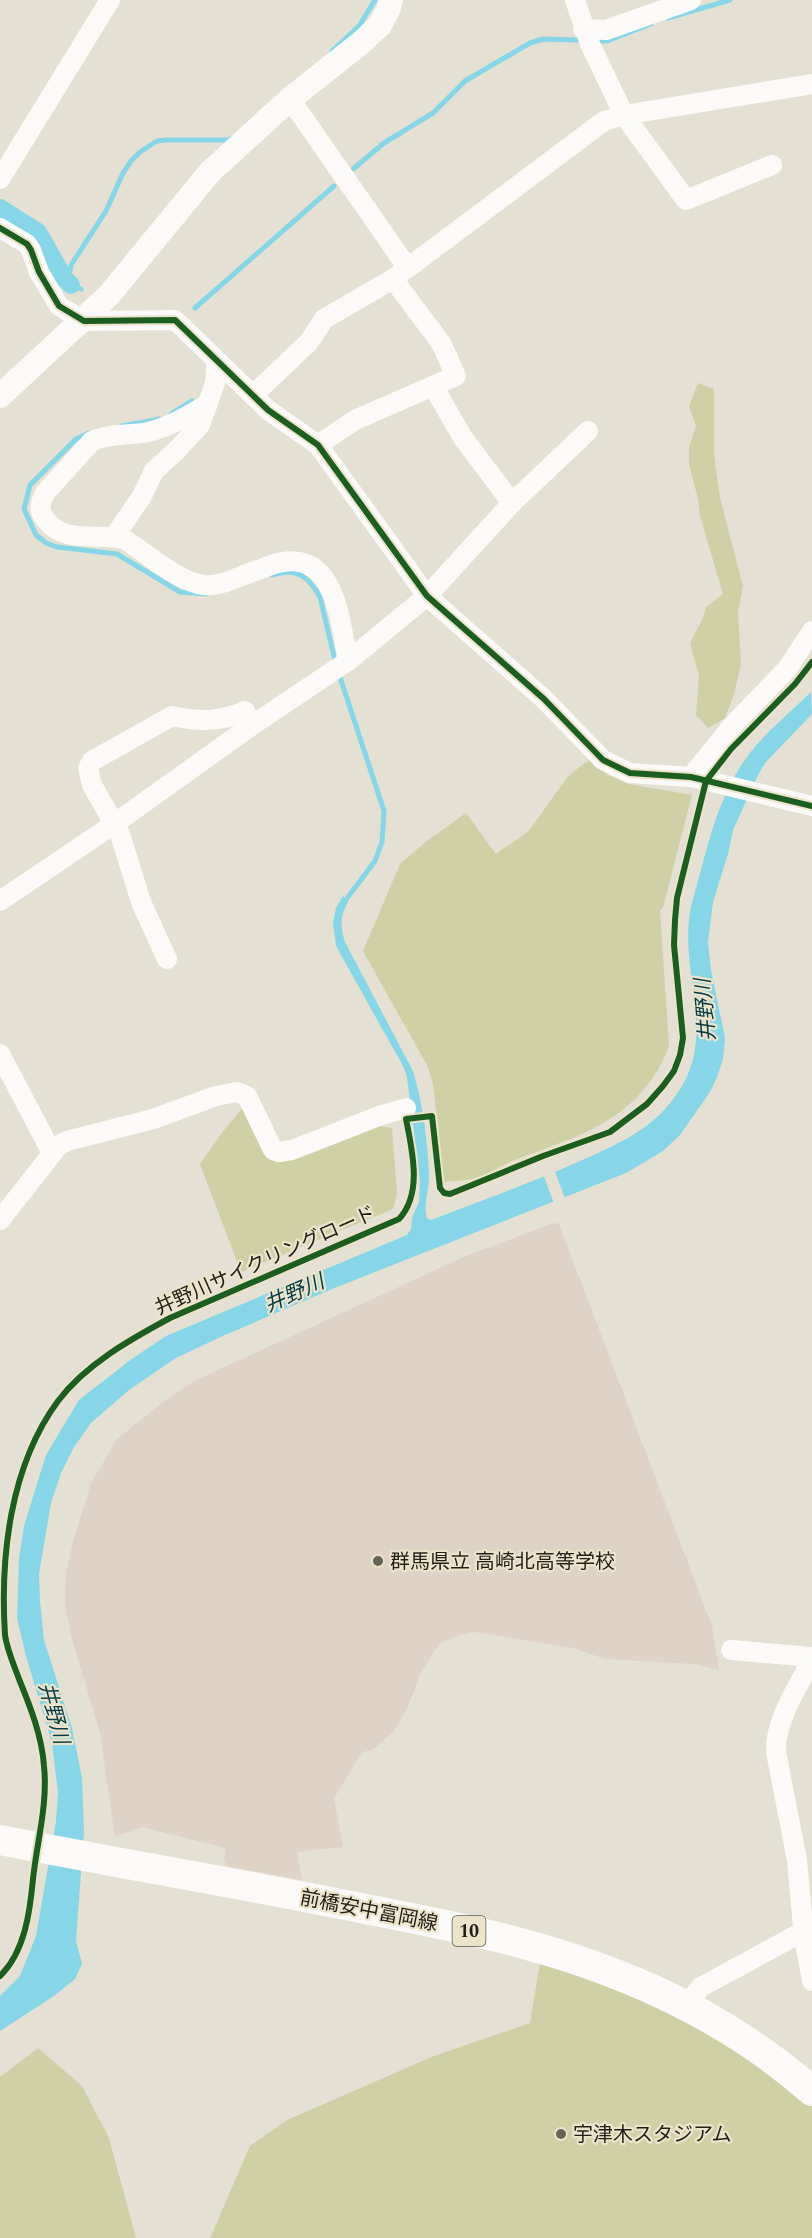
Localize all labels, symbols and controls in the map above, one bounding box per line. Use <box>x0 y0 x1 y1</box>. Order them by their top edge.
water label: 井野川 <box>687 975 725 1043</box>
street label: 井野川サイクリングロード <box>150 1200 380 1320</box>
water label: 井野川 <box>260 1269 328 1317</box>
place label: 群馬県立 高崎北高等学校 <box>390 1547 615 1577</box>
marker: 群馬県立 高崎北高等学校 <box>371 1554 385 1568</box>
water label: 井野川 <box>29 1679 77 1750</box>
street label: 前橋安中富岡線 <box>297 1883 440 1939</box>
road number: 10 <box>452 1916 486 1946</box>
place label: 宇津木スタジアム <box>573 2120 732 2150</box>
marker: 宇津木スタジアム <box>554 2127 568 2141</box>

